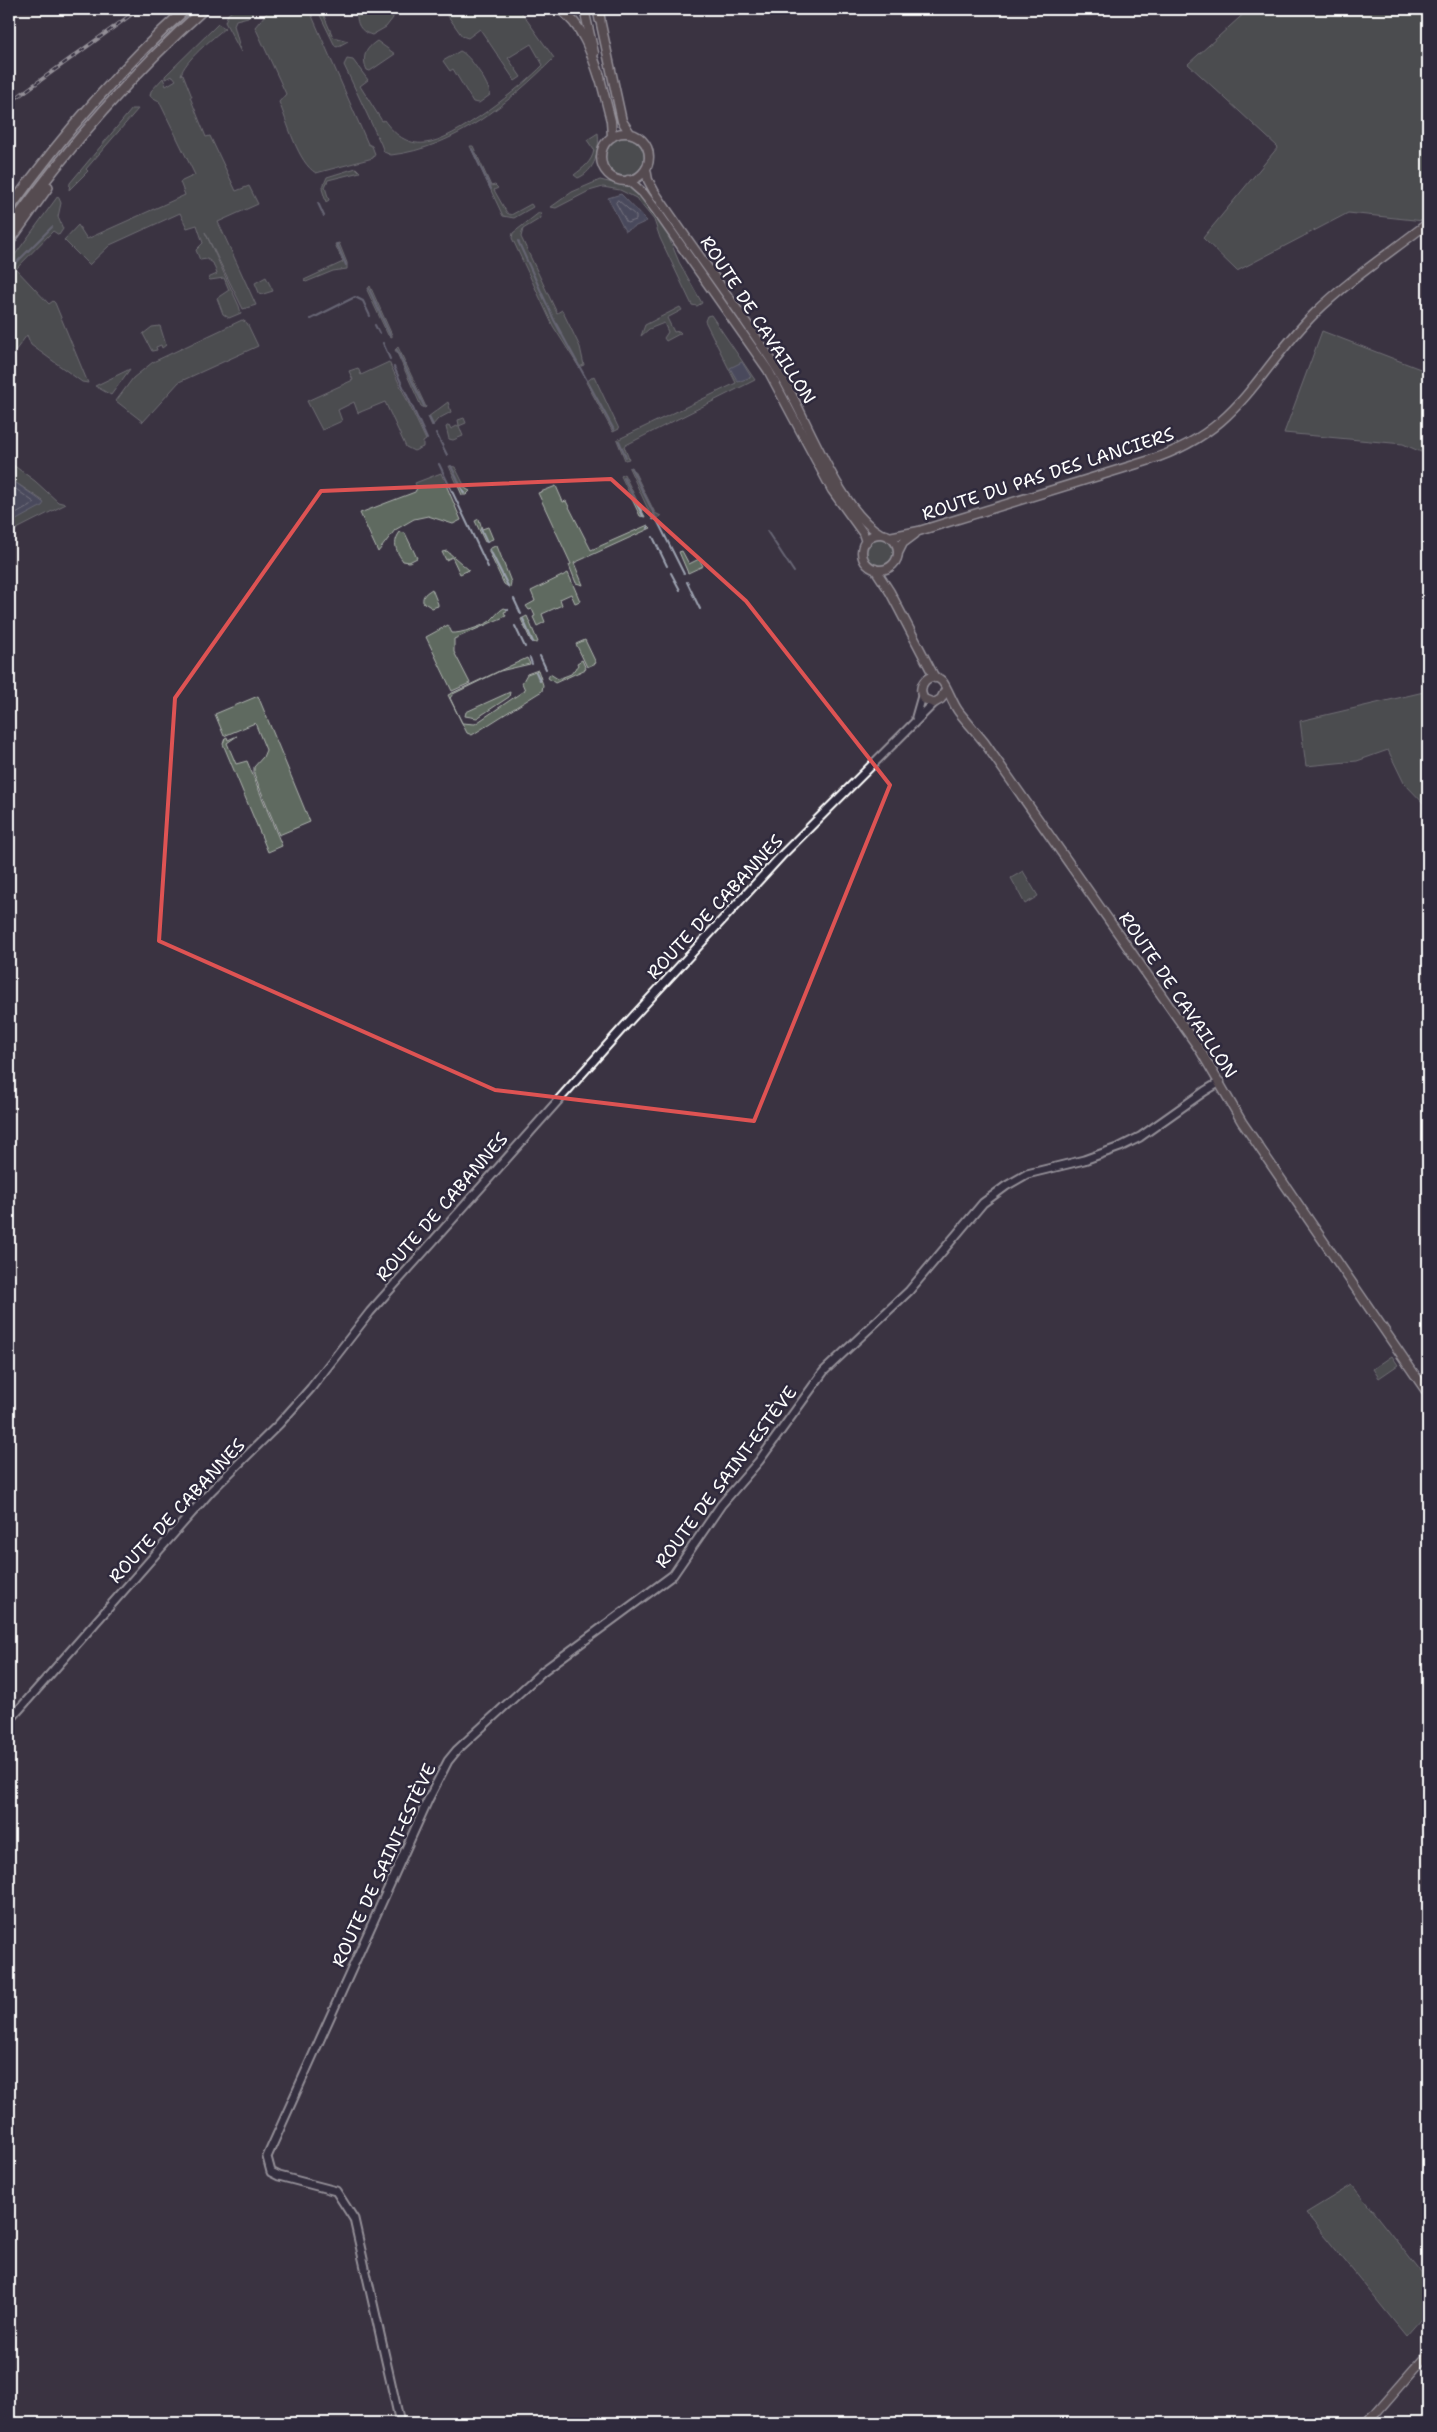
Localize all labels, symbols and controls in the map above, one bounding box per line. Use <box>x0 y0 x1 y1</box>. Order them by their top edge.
street label: ROUTE DE CAVAILLON <box>695 231 821 409</box>
street label: ROUTE DU PAS DES LANCIERS <box>919 422 1177 526</box>
street label: ROUTE DE CABANNES <box>641 829 789 985</box>
street label: ROUTE DE CAVAILLON <box>1113 907 1243 1083</box>
street label: ROUTE DE CABANNES <box>371 1127 513 1287</box>
street label: ROUTE DE SAINT-ESTÈVE <box>650 1381 802 1573</box>
street label: ROUTE DE CABANNES <box>103 1433 251 1589</box>
street label: ROUTE DE SAINT-ESTÈVE <box>326 1759 442 1971</box>

